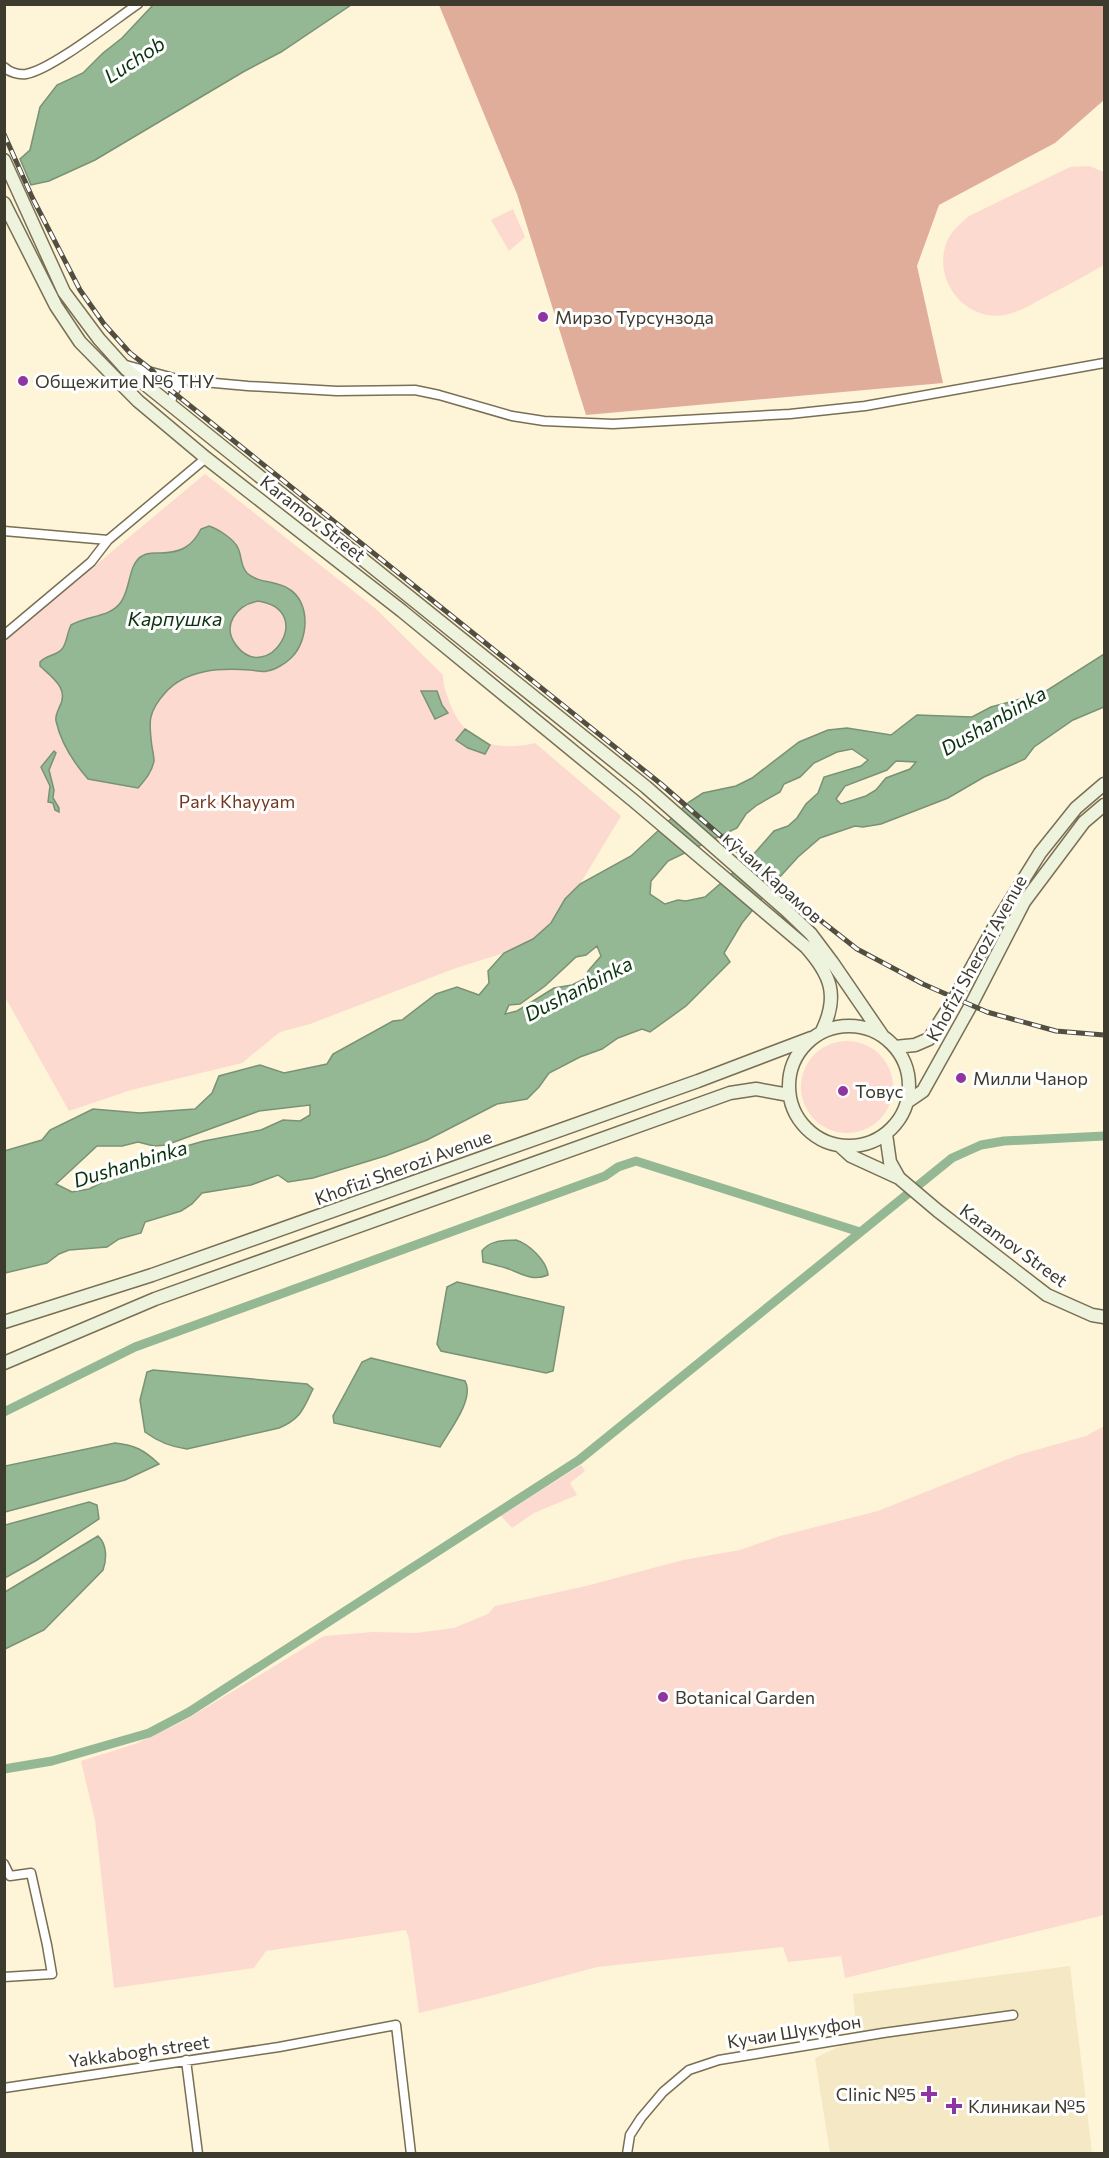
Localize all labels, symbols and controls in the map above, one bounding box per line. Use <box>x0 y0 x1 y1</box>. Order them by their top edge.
water label: Luchob <box>99 30 169 88</box>
place label: Мирзо Турсунзода <box>555 306 714 328</box>
marker: Мирзо Турсунзода <box>536 310 550 324</box>
place label: Общежитие №6 ТНУ <box>35 370 214 392</box>
marker: Общежитие №6 ТНУ <box>16 374 30 388</box>
street label: Karamov Street <box>256 470 370 566</box>
water label: Карпушка <box>128 606 222 630</box>
water label: Dushanbinka <box>936 680 1050 760</box>
park label: Park Khayyam <box>179 790 295 812</box>
street label: кӯчаи Карамов <box>719 827 827 927</box>
street label: Khofizi Sherozi Avenue <box>921 871 1031 1045</box>
water label: Dushanbinka <box>520 951 636 1025</box>
place label: Милли Чанор <box>973 1067 1088 1089</box>
marker: Милли Чанор <box>954 1071 968 1085</box>
place label: Товус <box>855 1080 903 1102</box>
marker: Товус <box>836 1084 850 1098</box>
street label: Khofizi Sherozi Avenue <box>311 1125 495 1209</box>
water label: Dushanbinka <box>70 1134 190 1192</box>
street label: Karamov Street <box>956 1199 1072 1291</box>
place label: Botanical Garden <box>675 1686 815 1708</box>
marker: Botanical Garden <box>656 1690 670 1704</box>
street label: Кучаи Шукуфон <box>725 2010 863 2052</box>
street label: Yakkabogh street <box>67 2030 211 2072</box>
place label: Clinic №5 <box>836 2083 916 2105</box>
marker: Clinic №5 <box>920 2085 938 2103</box>
place label: Клиникаи №5 <box>968 2095 1086 2117</box>
marker: Клиникаи №5 <box>945 2097 963 2115</box>

